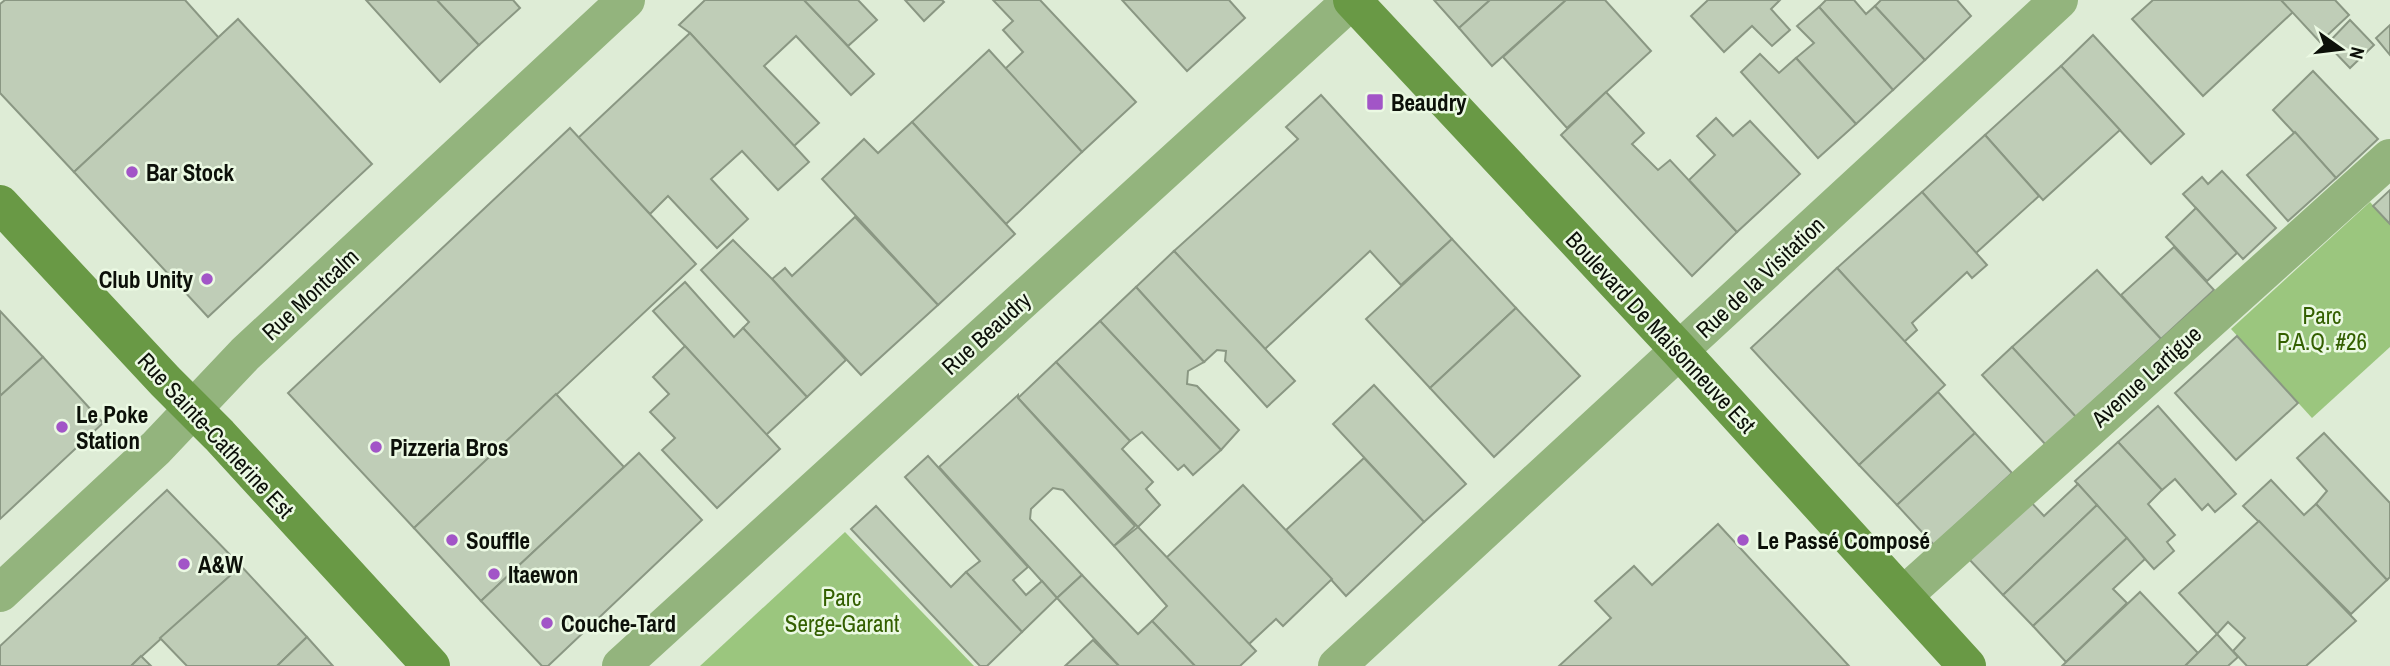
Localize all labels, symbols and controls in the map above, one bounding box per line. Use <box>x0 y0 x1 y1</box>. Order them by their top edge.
north arrow <box>2306 14 2376 84</box>
text: N <box>2344 45 2371 62</box>
place label: Beaudry <box>1391 87 1467 118</box>
marker: Beaudry <box>1365 92 1385 112</box>
place label: Bar Stock <box>146 157 235 188</box>
marker: Bar Stock <box>124 164 140 180</box>
street label: Rue de la Visitation <box>1689 209 1831 345</box>
street label: Boulevard De Maisonneuve Est <box>1559 224 1763 440</box>
street label: Rue Montcalm <box>255 241 365 347</box>
place label: Club Unity <box>99 264 193 295</box>
marker: Club Unity <box>199 271 215 287</box>
street label: Rue Beaudry <box>935 284 1038 381</box>
park label: Parc P.A.Q. #26 <box>2277 300 2367 357</box>
street label: Avenue Lartigue <box>2084 318 2208 434</box>
street label: Rue Sainte-Catherine Est <box>131 345 301 525</box>
place label: Le Poke Station <box>76 399 148 456</box>
marker: Le Poke Station <box>54 419 70 435</box>
place label: Pizzeria Bros <box>390 432 508 463</box>
marker: Pizzeria Bros <box>368 439 384 455</box>
place label: Souffle <box>466 525 530 556</box>
place label: Le Passé Composé <box>1757 525 1930 556</box>
marker: Souffle <box>444 532 460 548</box>
marker: Le Passé Composé <box>1735 532 1751 548</box>
place label: A&W <box>198 549 243 580</box>
marker: A&W <box>176 556 192 572</box>
place label: Itaewon <box>508 559 578 590</box>
marker: Itaewon <box>486 566 502 582</box>
park label: Parc Serge-Garant <box>785 582 899 639</box>
place label: Couche-Tard <box>561 608 676 639</box>
marker: Couche-Tard <box>539 615 555 631</box>

